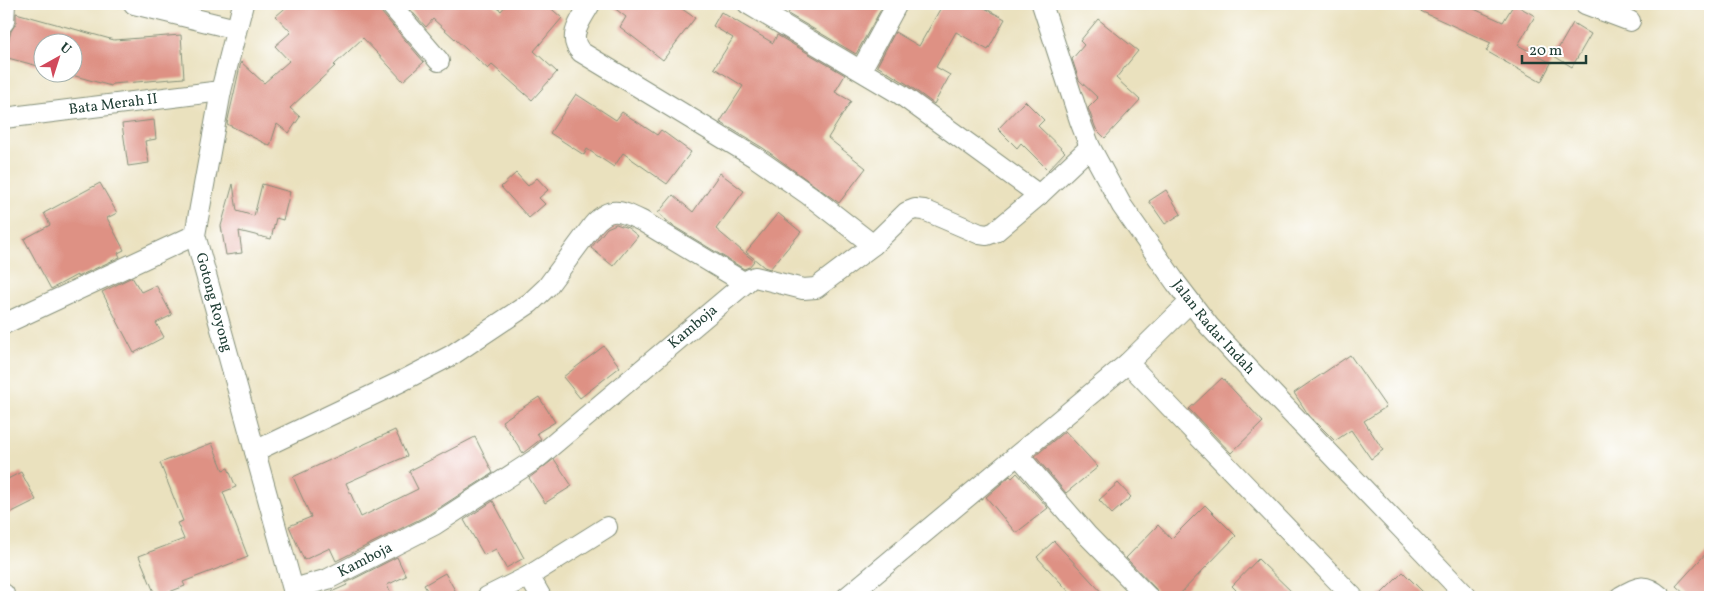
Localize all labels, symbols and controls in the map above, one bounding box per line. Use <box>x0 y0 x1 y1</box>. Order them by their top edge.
north arrow <box>32 32 82 82</box>
scale bar <box>1522 32 1585 64</box>
text: U <box>56 39 75 60</box>
text: 20 m <box>1529 41 1562 62</box>
street label: Bata Merah II <box>67 88 159 120</box>
street label: Gotong Royong <box>190 250 237 355</box>
street label: Jalan Radar Indah <box>1167 276 1260 379</box>
street label: Kamboja <box>664 300 722 354</box>
street label: Kamboja <box>334 537 396 583</box>

